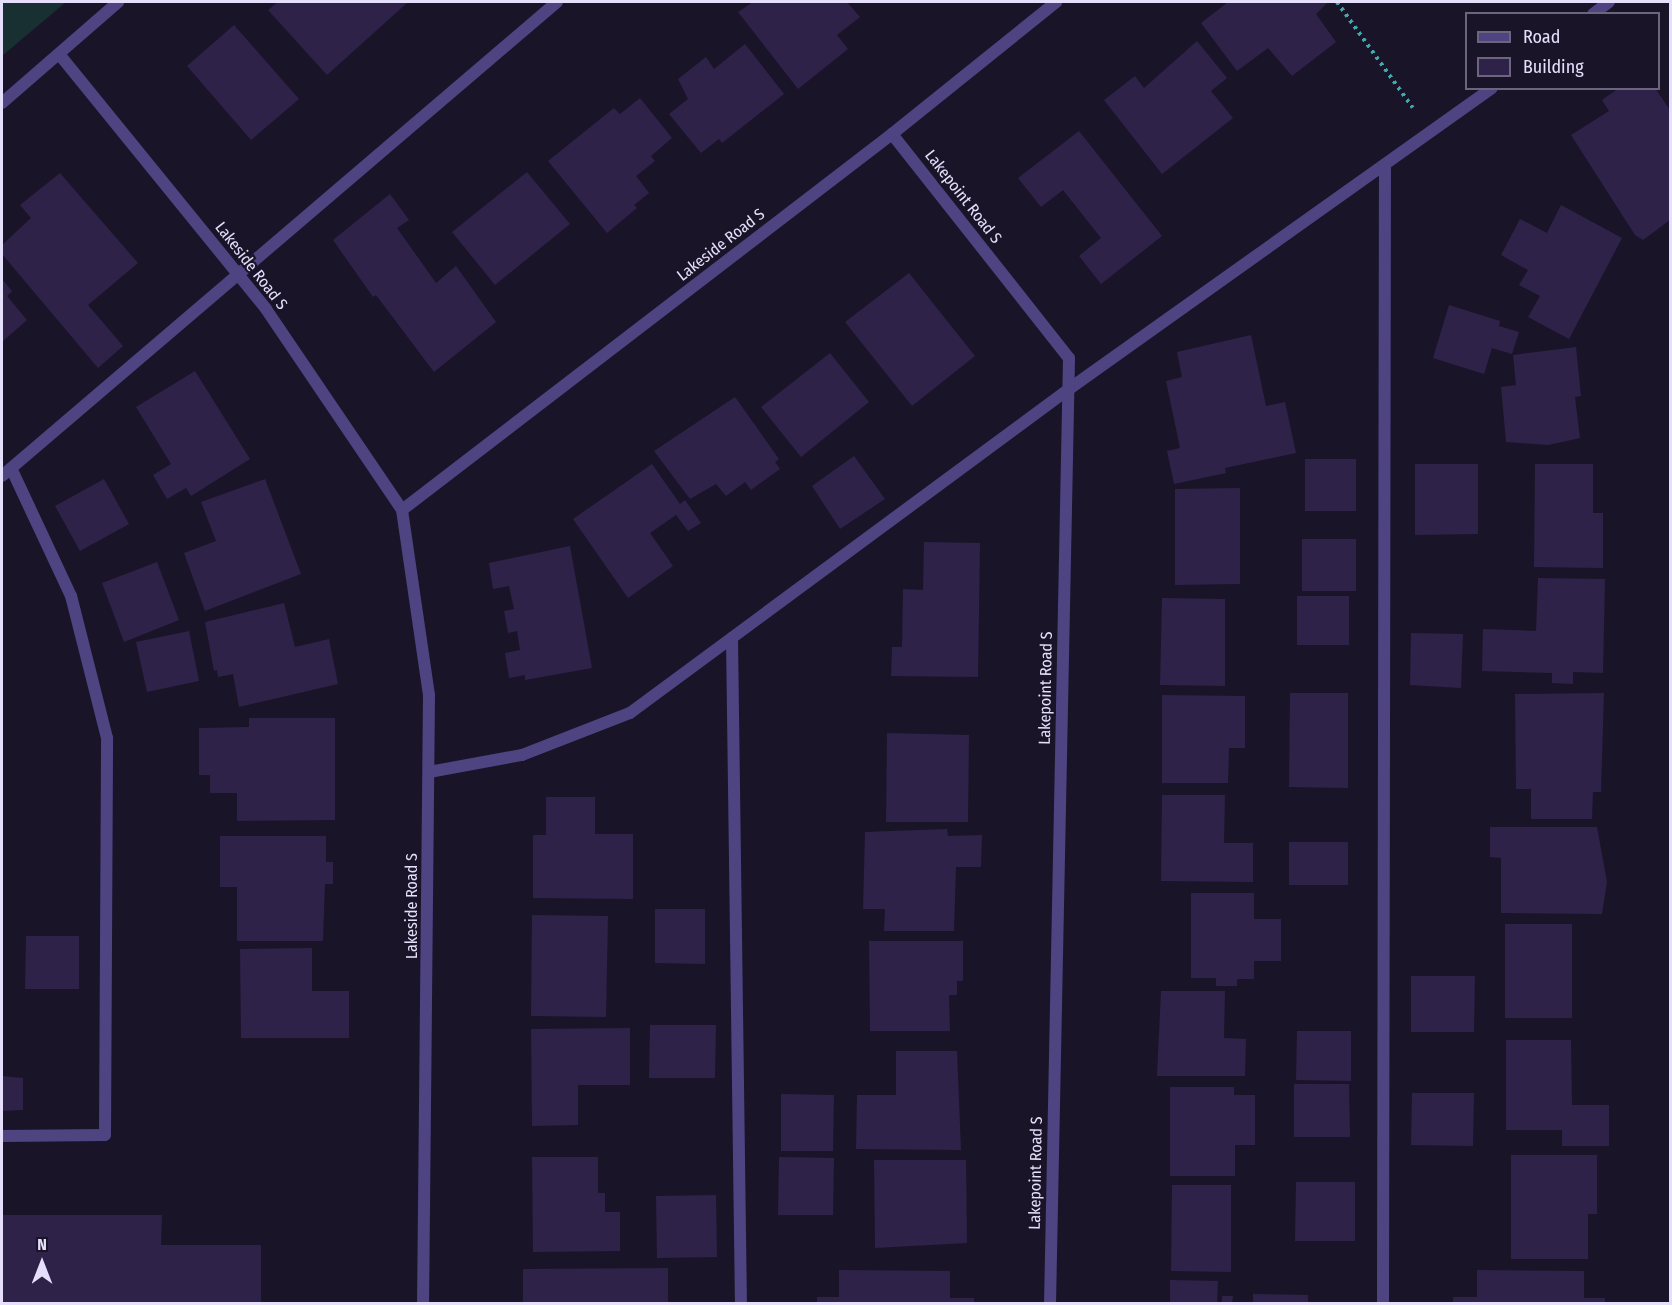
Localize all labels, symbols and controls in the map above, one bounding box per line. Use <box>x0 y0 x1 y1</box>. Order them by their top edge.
legend <box>1465 12 1660 90</box>
text: Road <box>1523 26 1560 48</box>
text: Building <box>1523 56 1584 78</box>
street label: Lakepoint Road S <box>921 146 1005 248</box>
street label: Lakeside Road S <box>673 205 769 285</box>
street label: Lakeside Road S <box>211 218 291 314</box>
street label: Lakepoint Road S <box>1035 631 1057 745</box>
street label: Lakeside Road S <box>402 853 422 959</box>
street label: Lakepoint Road S <box>1025 1116 1047 1230</box>
north arrow <box>12 1233 72 1293</box>
text: N <box>37 1235 47 1254</box>

